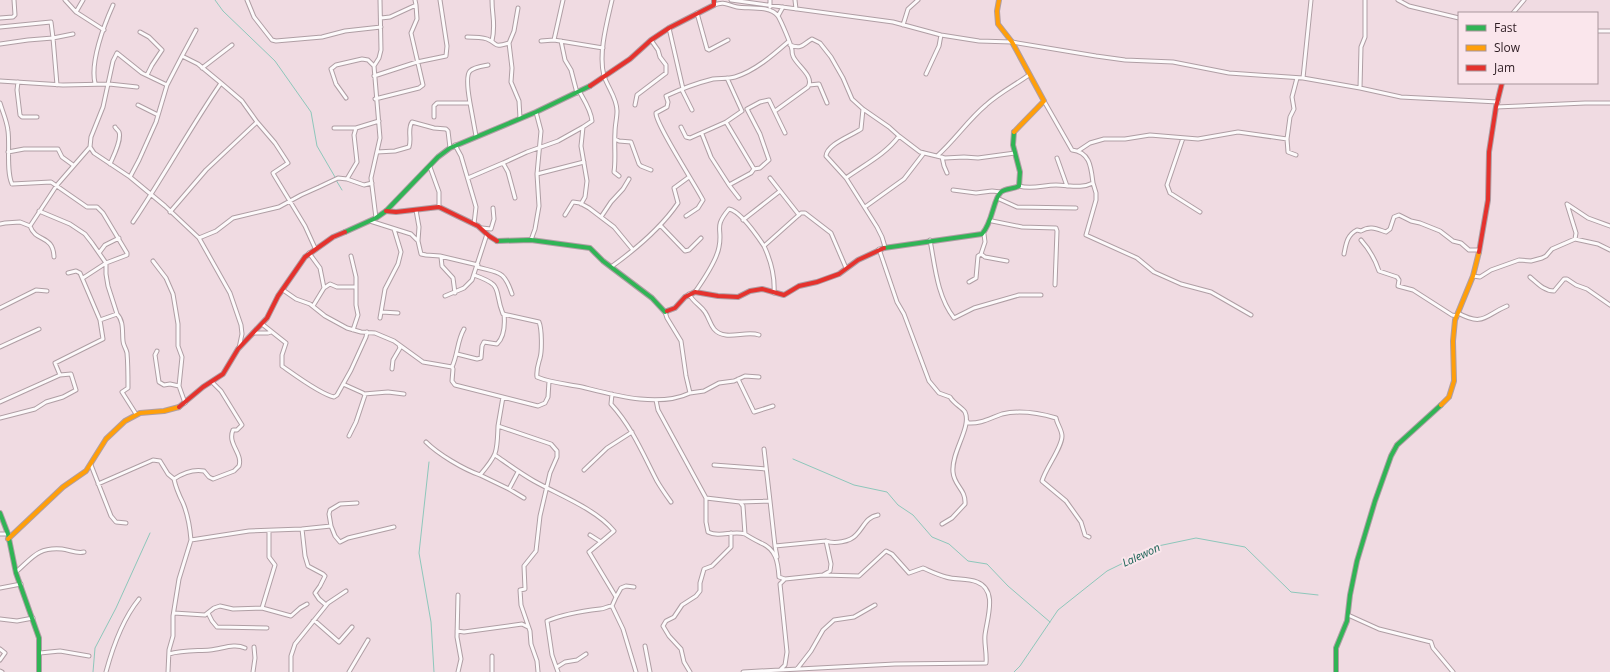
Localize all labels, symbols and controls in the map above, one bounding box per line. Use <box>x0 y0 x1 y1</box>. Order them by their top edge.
legend <box>1458 12 1598 84</box>
text: Fast <box>1494 19 1517 36</box>
text: Slow <box>1494 39 1521 56</box>
text: Jam <box>1493 59 1515 76</box>
water label: Lalewon <box>1119 539 1162 570</box>

